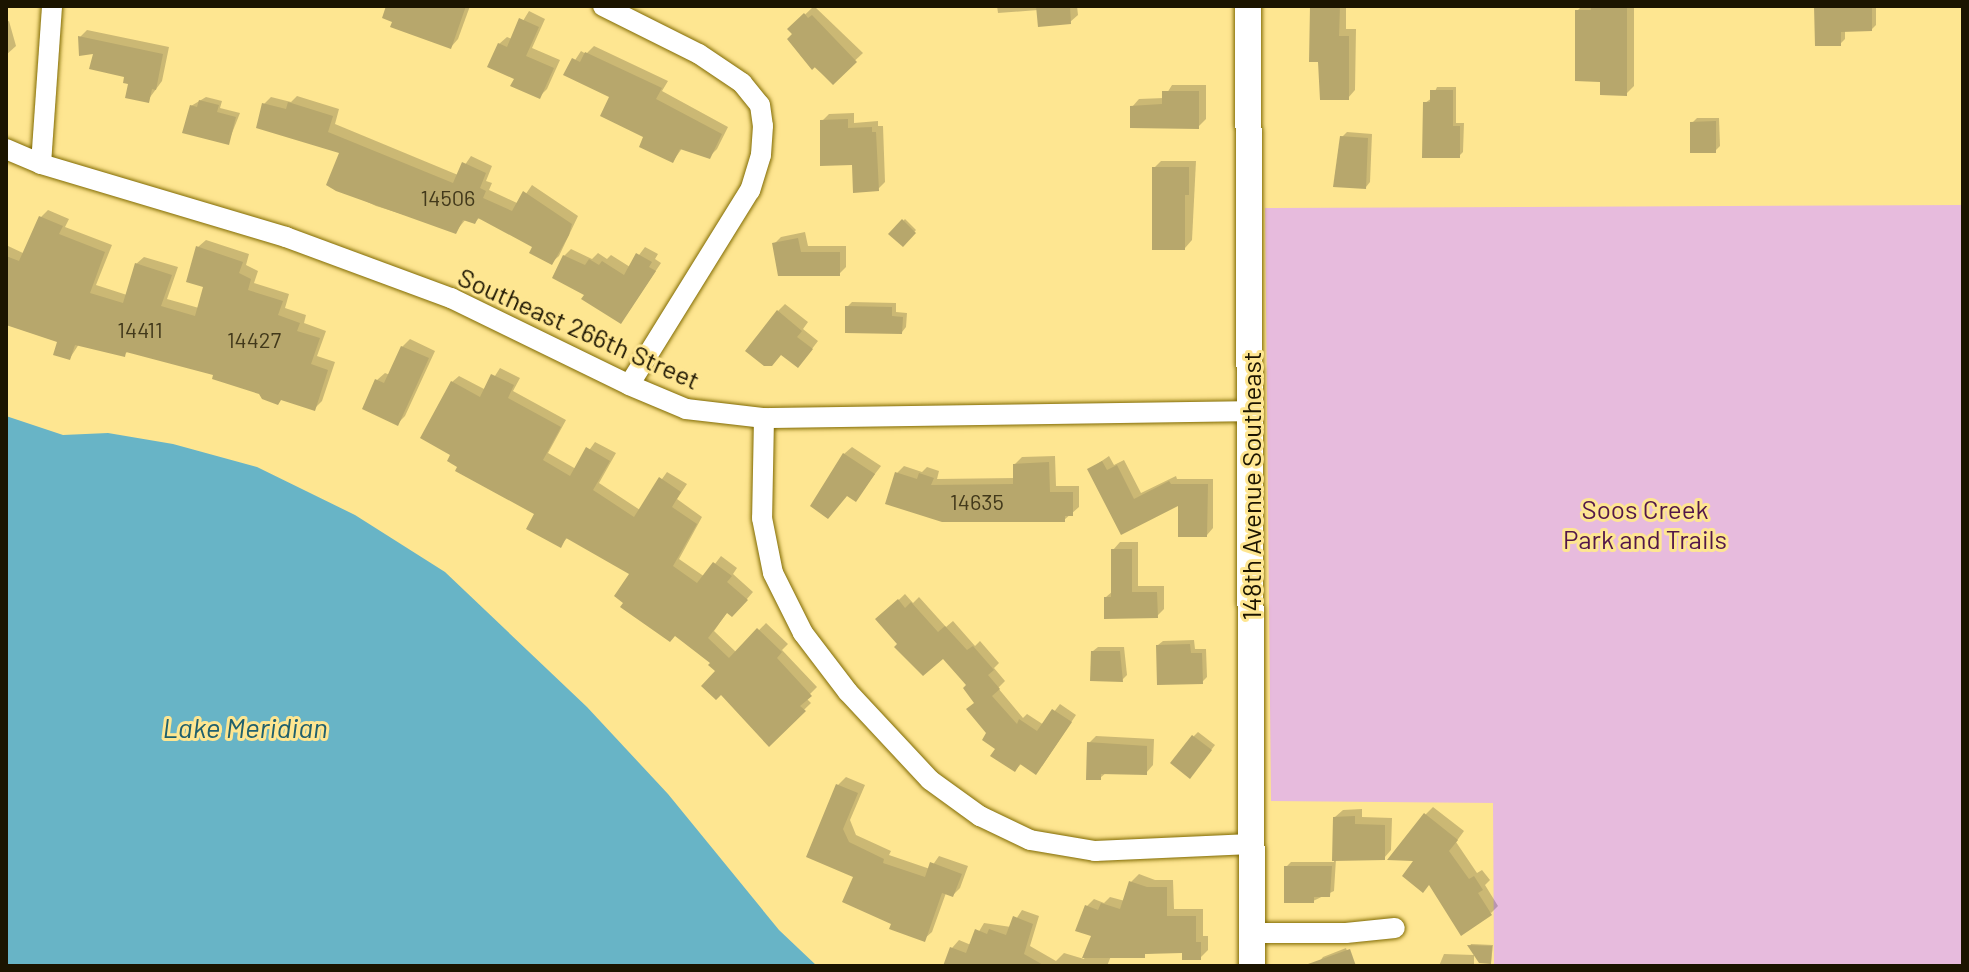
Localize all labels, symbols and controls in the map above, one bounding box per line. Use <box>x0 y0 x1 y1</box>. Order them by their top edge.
house number: 14506 <box>421 185 475 211</box>
street label: Southeast 266th Street <box>453 261 705 395</box>
house number: 14411 <box>117 317 163 343</box>
house number: 14427 <box>227 327 281 353</box>
street label: 148th Avenue Southeast <box>1235 351 1267 621</box>
house number: 14635 <box>950 489 1004 515</box>
park label: Soos Creek Park and Trails <box>1563 493 1727 554</box>
water label: Lake Meridian <box>162 710 328 744</box>

